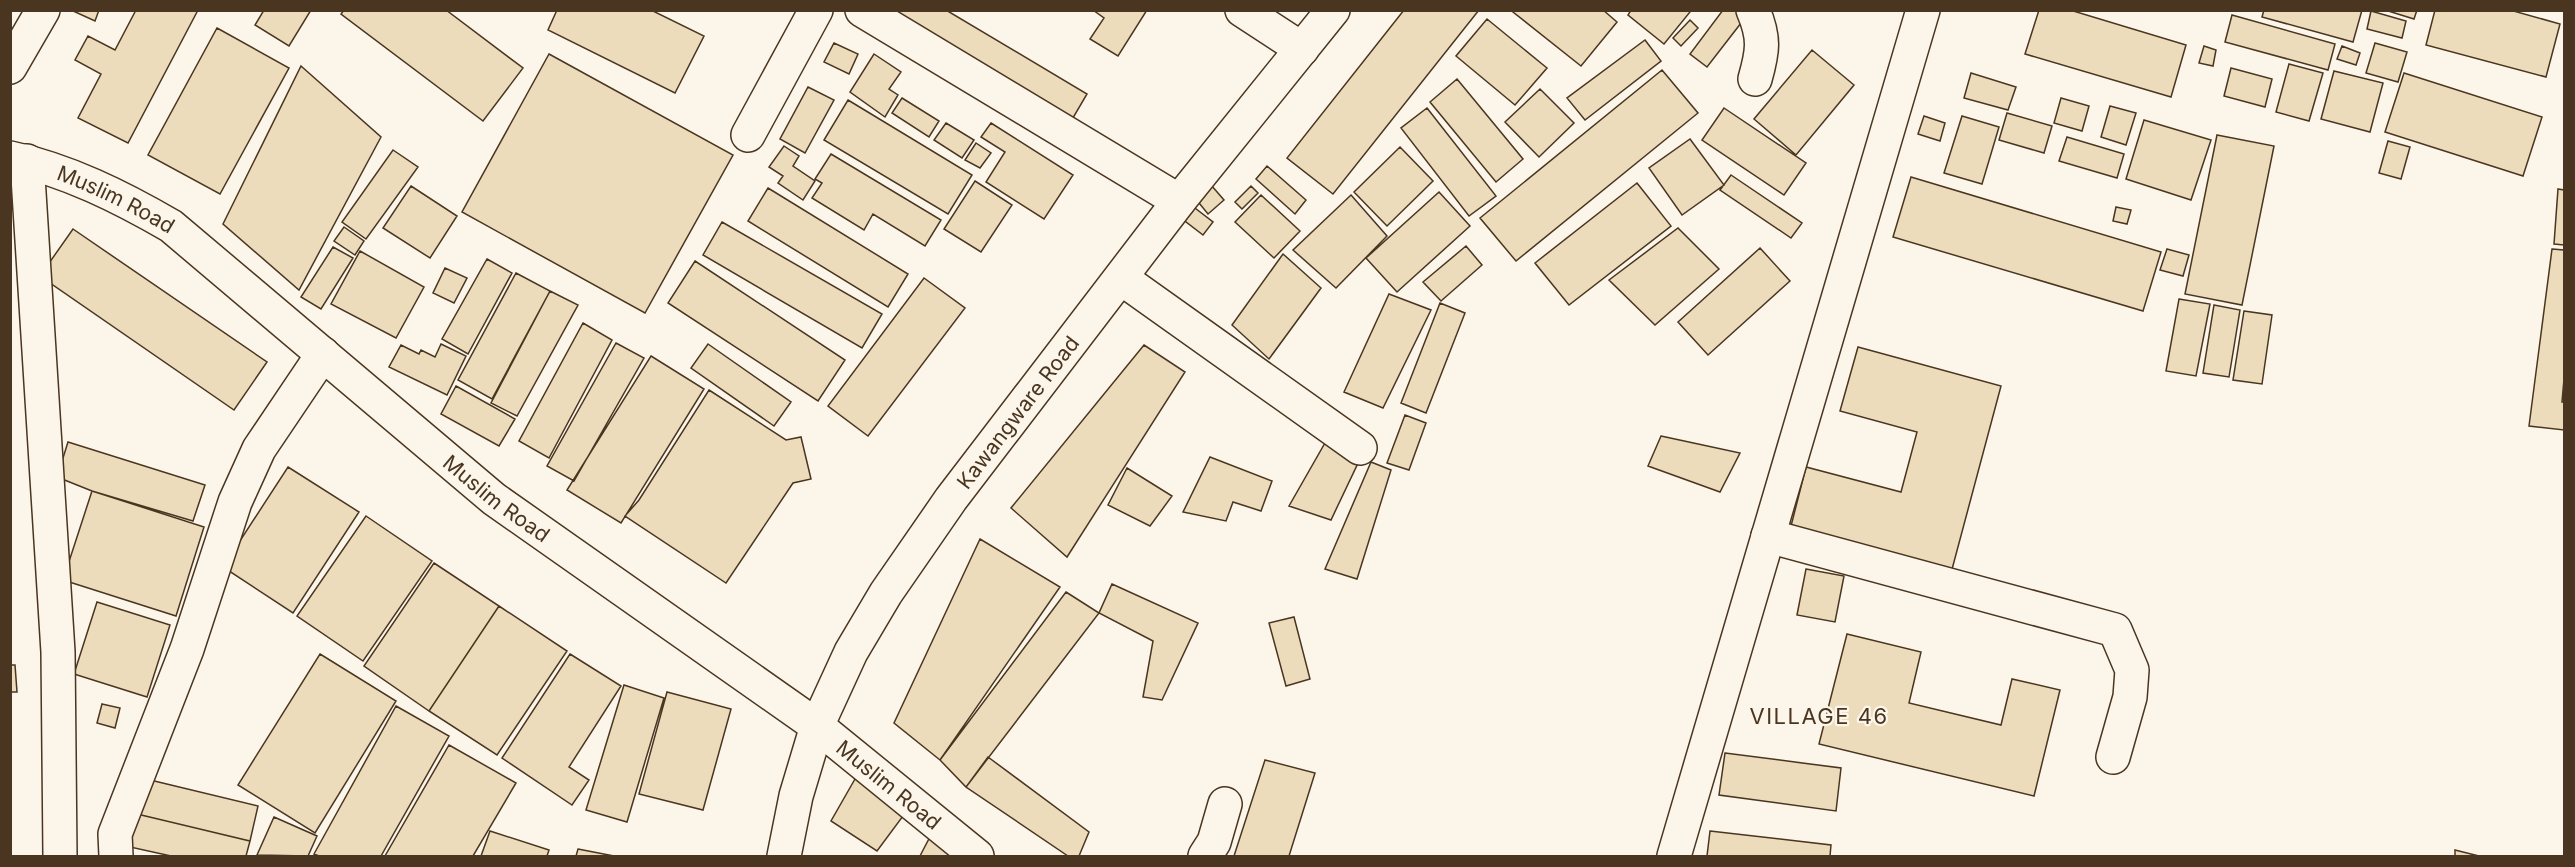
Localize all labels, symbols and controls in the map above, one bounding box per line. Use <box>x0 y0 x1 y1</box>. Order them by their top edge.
street label: Muslim Road <box>54 160 179 238</box>
street label: Kawangware Road <box>951 331 1084 493</box>
street label: Muslim Road <box>438 449 555 547</box>
district label: VILLAGE 46 <box>1749 703 1889 729</box>
street label: Muslim Road <box>832 735 946 834</box>

